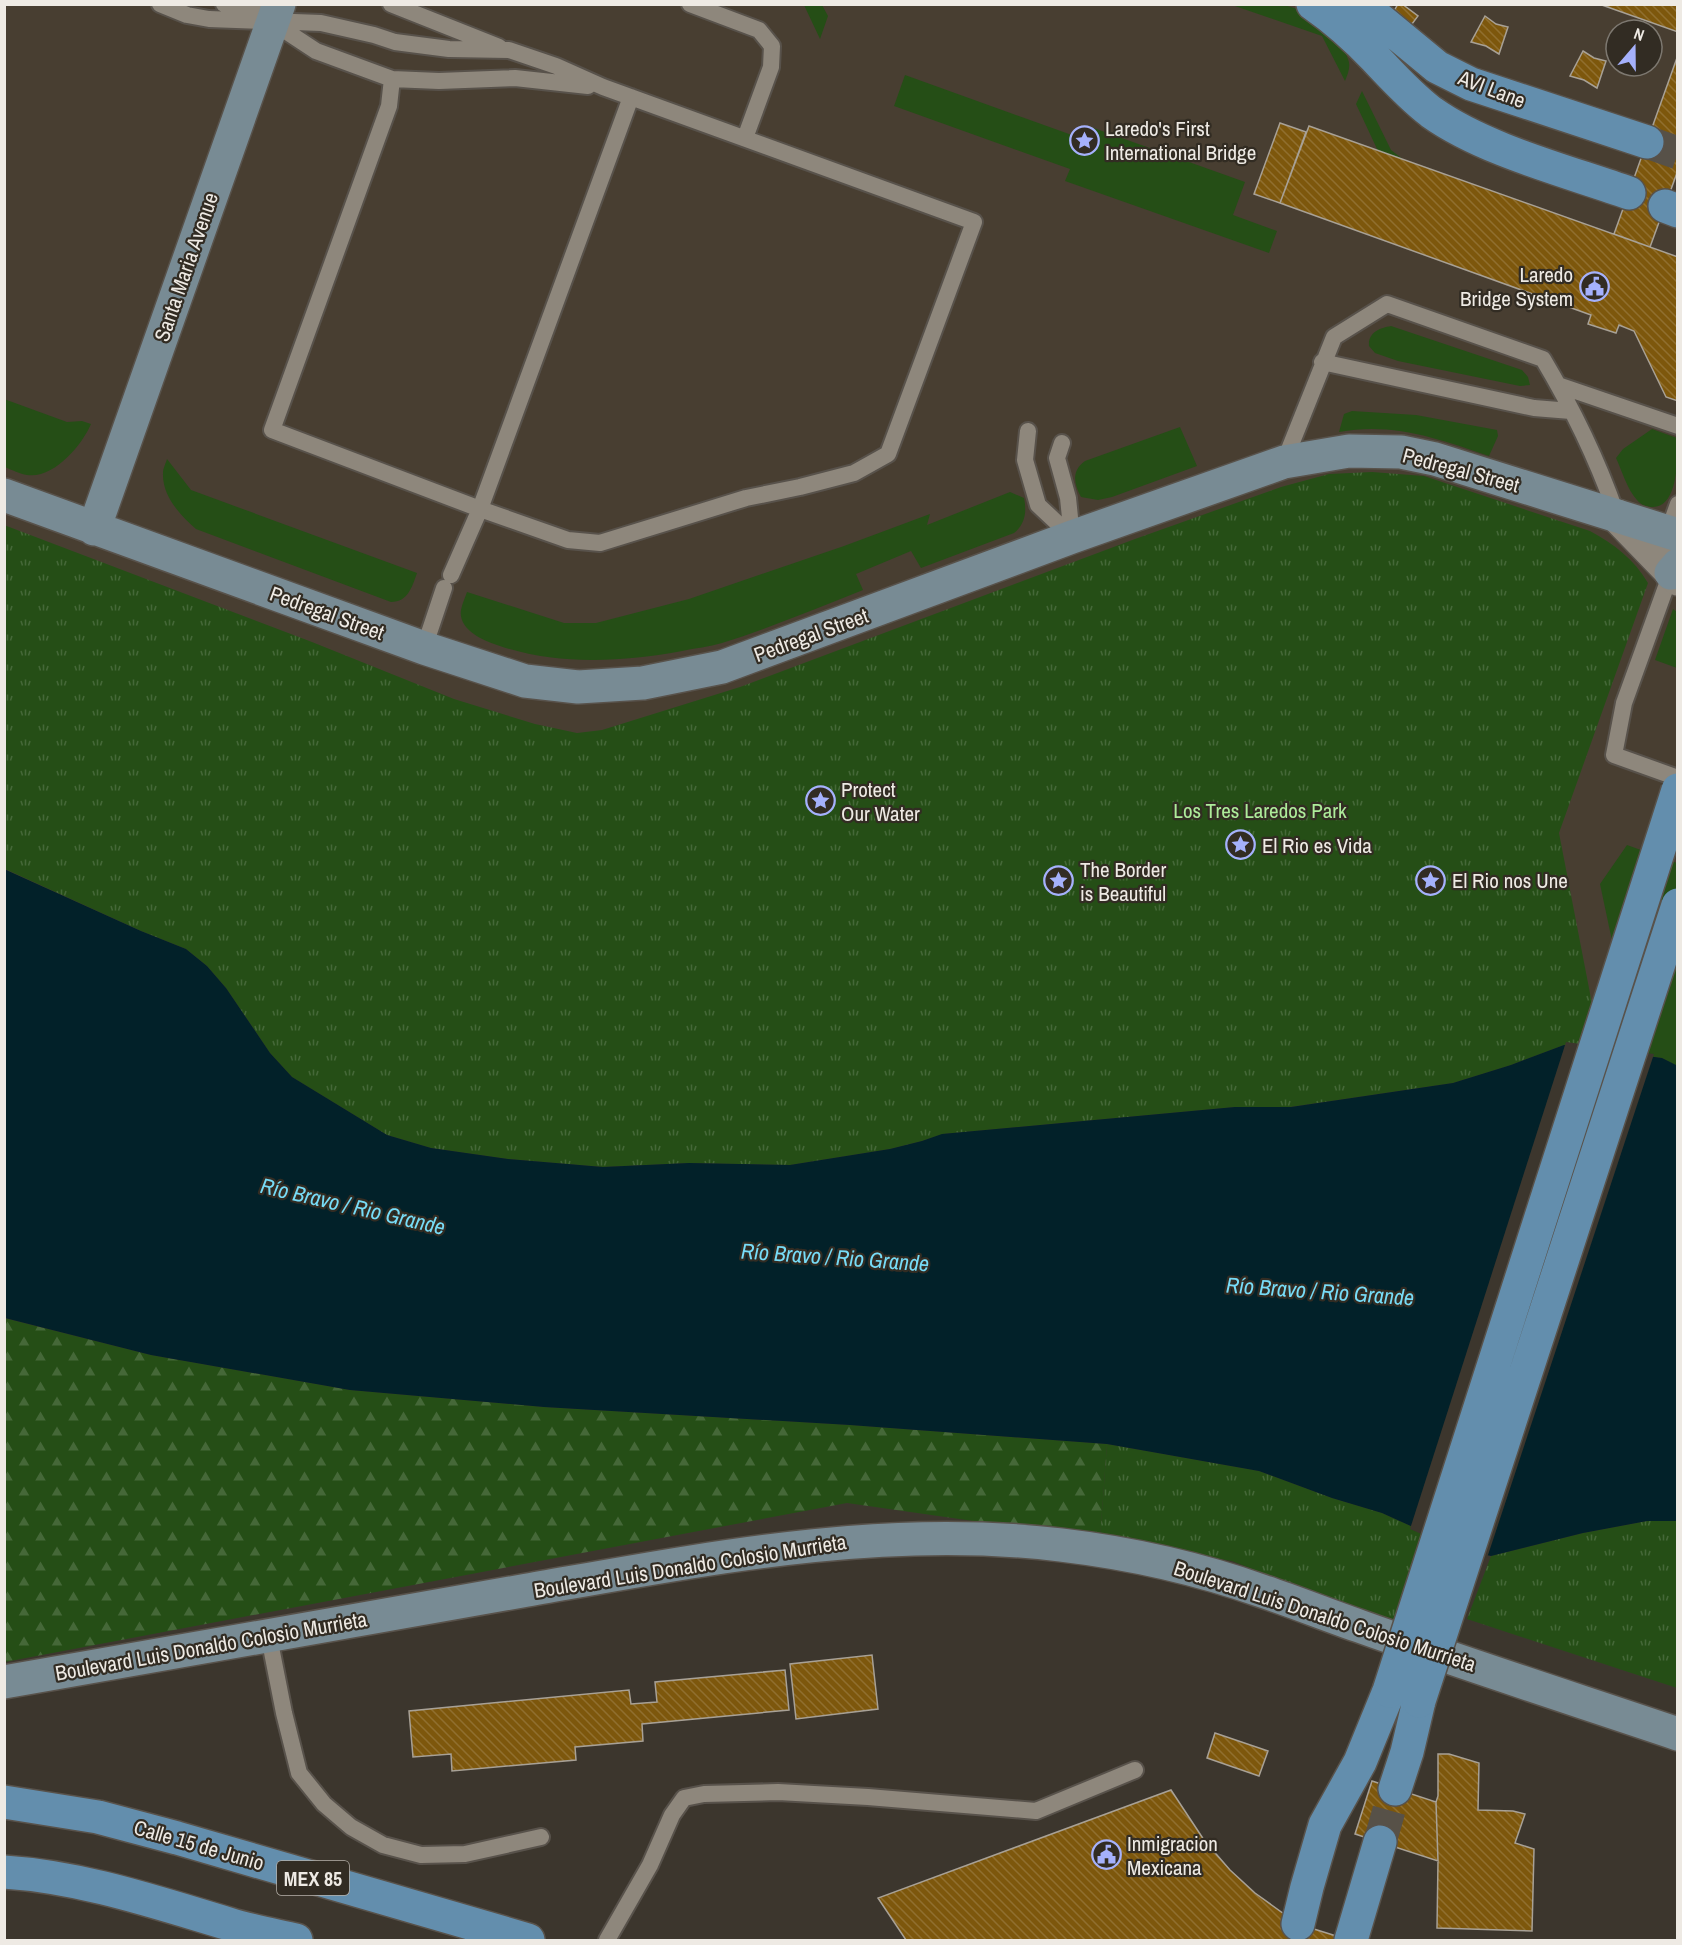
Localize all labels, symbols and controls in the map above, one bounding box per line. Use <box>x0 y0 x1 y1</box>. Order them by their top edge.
north arrow <box>1604 18 1664 78</box>
text: N <box>1631 22 1647 46</box>
street label: AVI Lane <box>1453 63 1530 115</box>
place label: Laredo's First International Bridge <box>1105 114 1256 167</box>
place icon: Laredo's First International Bridge <box>1068 124 1100 156</box>
street label: Santa Maria Avenue <box>147 189 225 345</box>
place label: Laredo Bridge System <box>1460 260 1573 313</box>
public building icon: Laredo Bridge System <box>1578 270 1610 302</box>
street label: Pedregal Street <box>1399 441 1523 500</box>
street label: Pedregal Street <box>266 579 388 647</box>
street label: Pedregal Street <box>750 601 872 669</box>
place label: Protect Our Water <box>841 775 920 828</box>
place icon: Protect Our Water <box>804 785 836 817</box>
park label: Los Tres Laredos Park <box>1173 796 1347 825</box>
place icon: El Rio es Vida <box>1225 829 1257 861</box>
place label: El Rio es Vida <box>1262 831 1372 860</box>
place label: The Border is Beautiful <box>1080 855 1166 908</box>
place icon: El Rio nos Une <box>1415 864 1447 896</box>
place icon: The Border is Beautiful <box>1043 865 1075 897</box>
place label: El Rio nos Une <box>1452 866 1568 895</box>
water label: Río Bravo / Rio Grande <box>258 1170 448 1242</box>
water label: Río Bravo / Rio Grande <box>740 1235 930 1279</box>
water label: Río Bravo / Rio Grande <box>1225 1269 1415 1313</box>
street label: Boulevard Luis Donaldo Colosio Murrieta <box>532 1527 849 1605</box>
street label: Boulevard Luis Donaldo Colosio Murrieta <box>1170 1553 1480 1679</box>
street label: Boulevard Luis Donaldo Colosio Murrieta <box>53 1604 369 1688</box>
street label: Calle 15 de Junio <box>131 1813 267 1877</box>
place label: Inmigracion Mexicana <box>1127 1829 1218 1882</box>
public building icon: Inmigracion Mexicana <box>1090 1839 1122 1871</box>
road number: MEX 85 <box>277 1861 349 1895</box>

